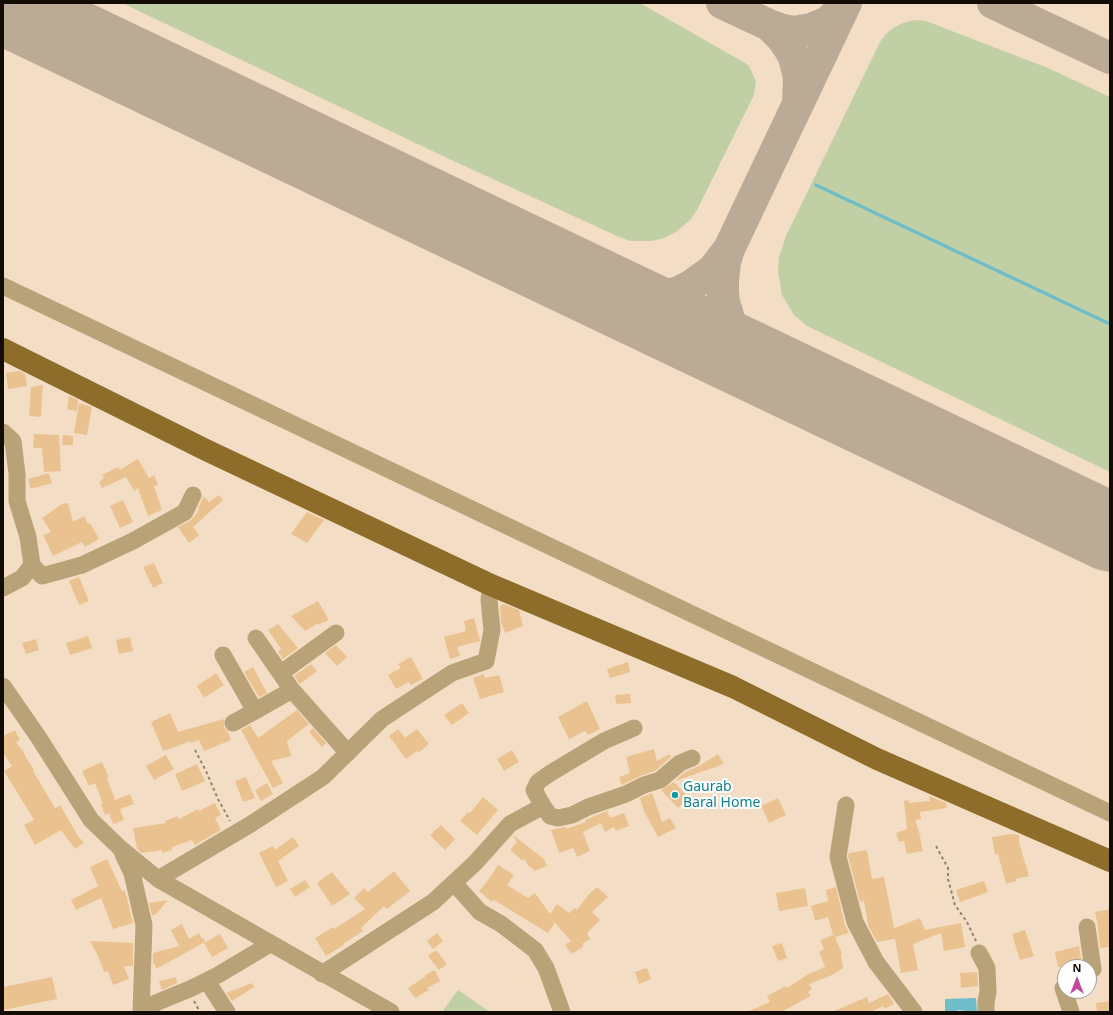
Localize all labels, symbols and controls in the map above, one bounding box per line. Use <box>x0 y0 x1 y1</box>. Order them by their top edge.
place label: Gaurab Baral Home <box>683 779 760 812</box>
marker: Gaurab Baral Home <box>670 790 680 800</box>
north arrow <box>1057 959 1097 999</box>
text: N <box>1073 960 1081 975</box>

